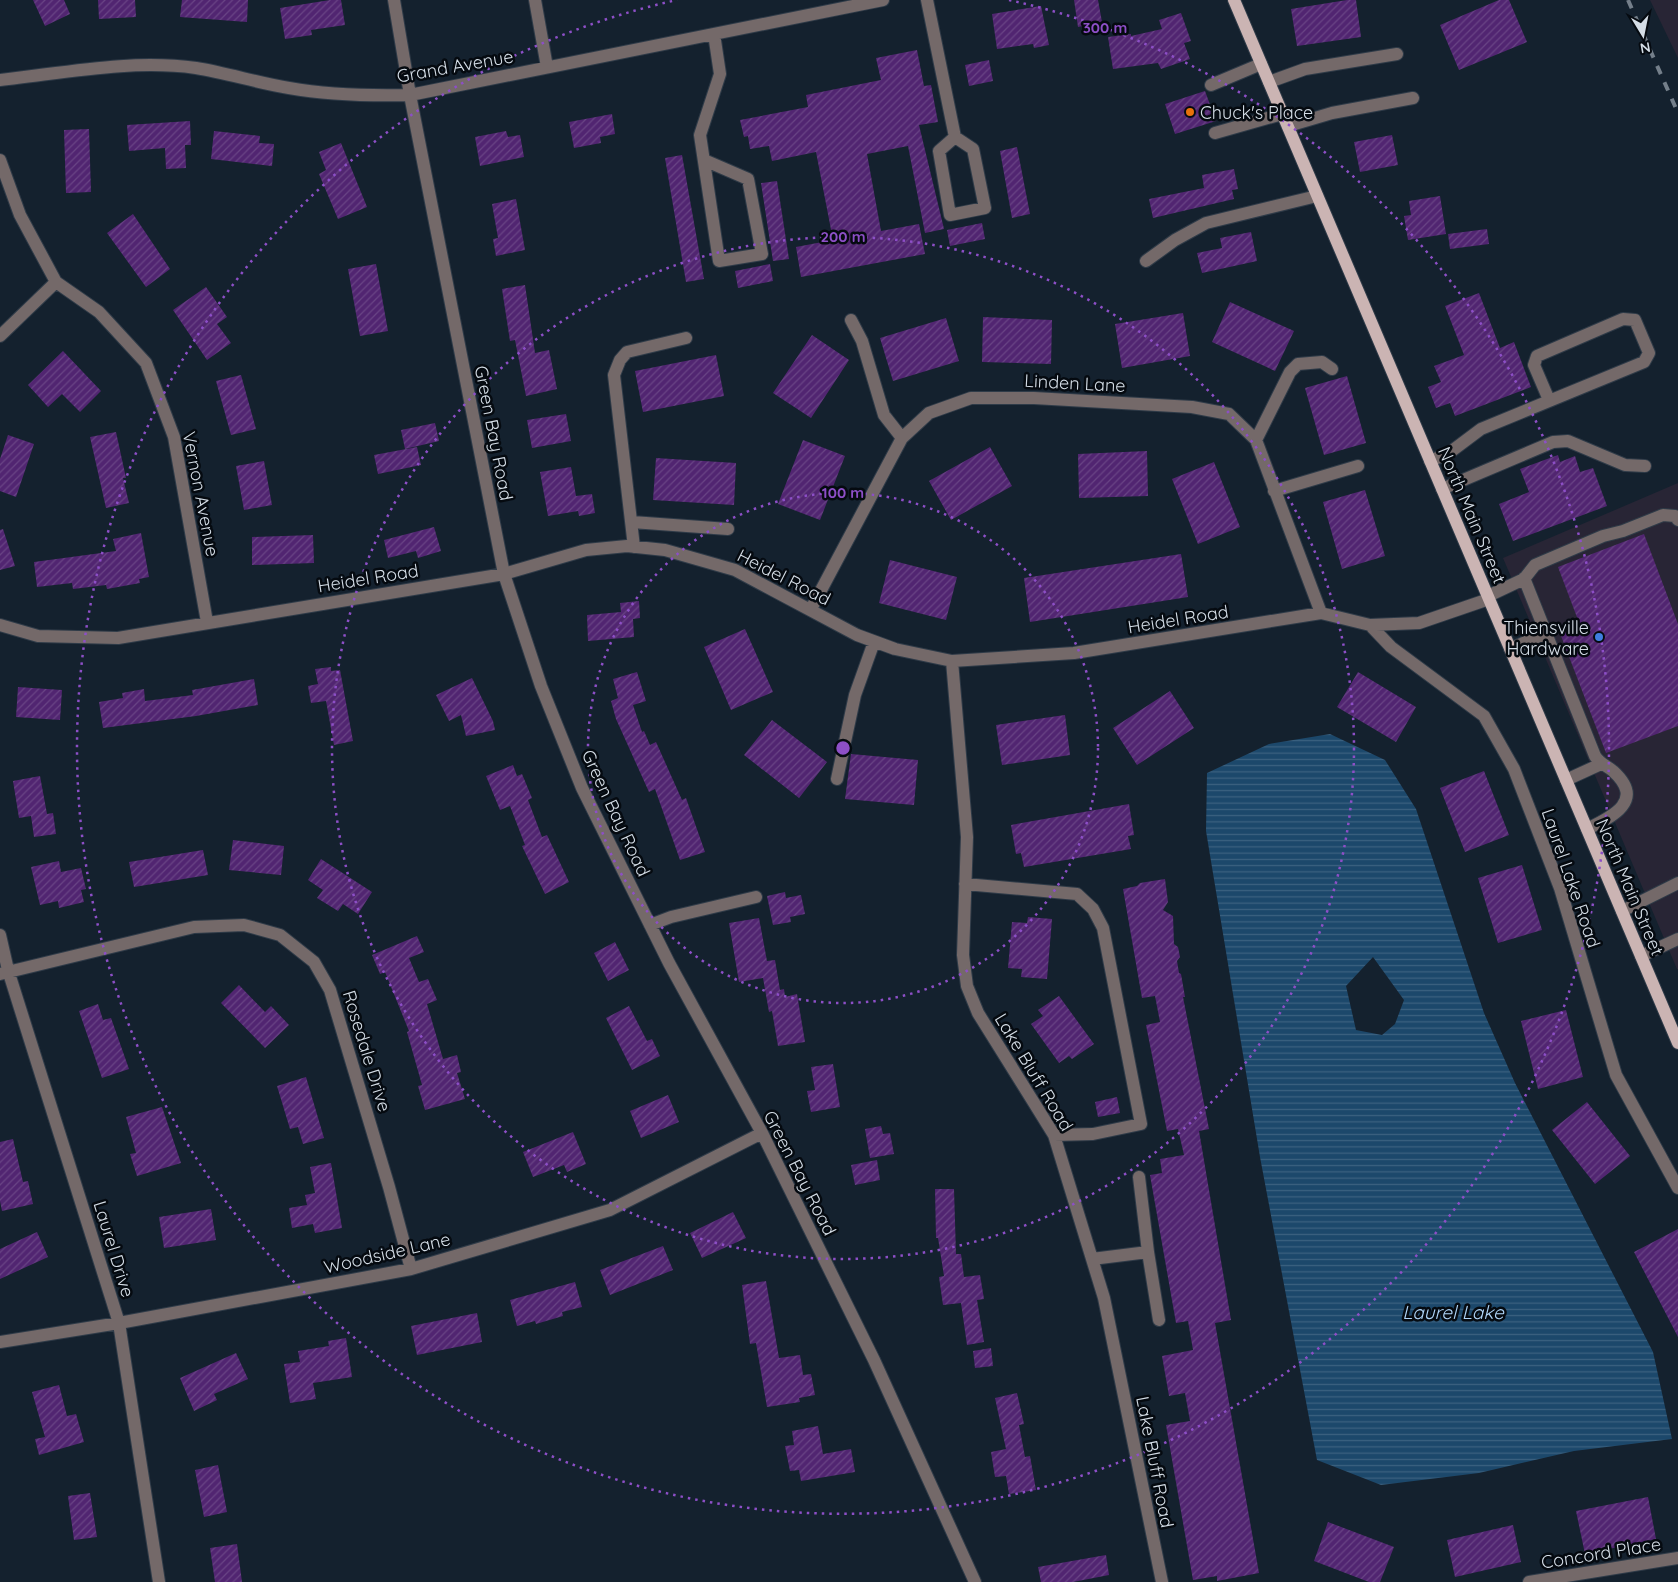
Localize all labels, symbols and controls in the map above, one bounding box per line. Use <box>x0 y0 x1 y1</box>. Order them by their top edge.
north arrow <box>1618 10 1668 60</box>
text: 300 m <box>1083 18 1127 37</box>
text: N <box>1639 38 1652 58</box>
street label: Grand Avenue <box>395 44 515 88</box>
place label: Chuck's Place <box>1200 101 1313 124</box>
marker: Chuck's Place <box>1184 106 1196 118</box>
text: 200 m <box>821 227 866 246</box>
street label: Green Bay Road <box>470 364 518 502</box>
street label: Linden Lane <box>1024 369 1126 397</box>
street label: Vernon Avenue <box>178 430 224 558</box>
street label: North Main Street <box>1433 443 1511 587</box>
text: 100 m <box>822 483 864 502</box>
street label: Heidel Road <box>733 544 835 610</box>
street label: Heidel Road <box>316 559 420 597</box>
street label: Heidel Road <box>1126 600 1230 638</box>
place label: Thiensville Hardware <box>1503 616 1589 660</box>
marker: Thiensville Hardware <box>1593 631 1605 643</box>
centre of rings <box>834 739 852 757</box>
street label: Green Bay Road <box>577 746 655 880</box>
street label: Laurel Lake Road <box>1536 805 1606 951</box>
street label: North Main Street <box>1591 815 1669 959</box>
street label: Rosedale Drive <box>338 988 396 1114</box>
street label: Lake Bluff Road <box>990 1009 1078 1135</box>
street label: Green Bay Road <box>759 1107 841 1239</box>
street label: Laurel Drive <box>88 1198 140 1300</box>
street label: Woodside Lane <box>322 1227 452 1279</box>
water label: Laurel Lake <box>1402 1300 1505 1324</box>
street label: Lake Bluff Road <box>1131 1394 1179 1530</box>
street label: Concord Place <box>1540 1532 1662 1574</box>

